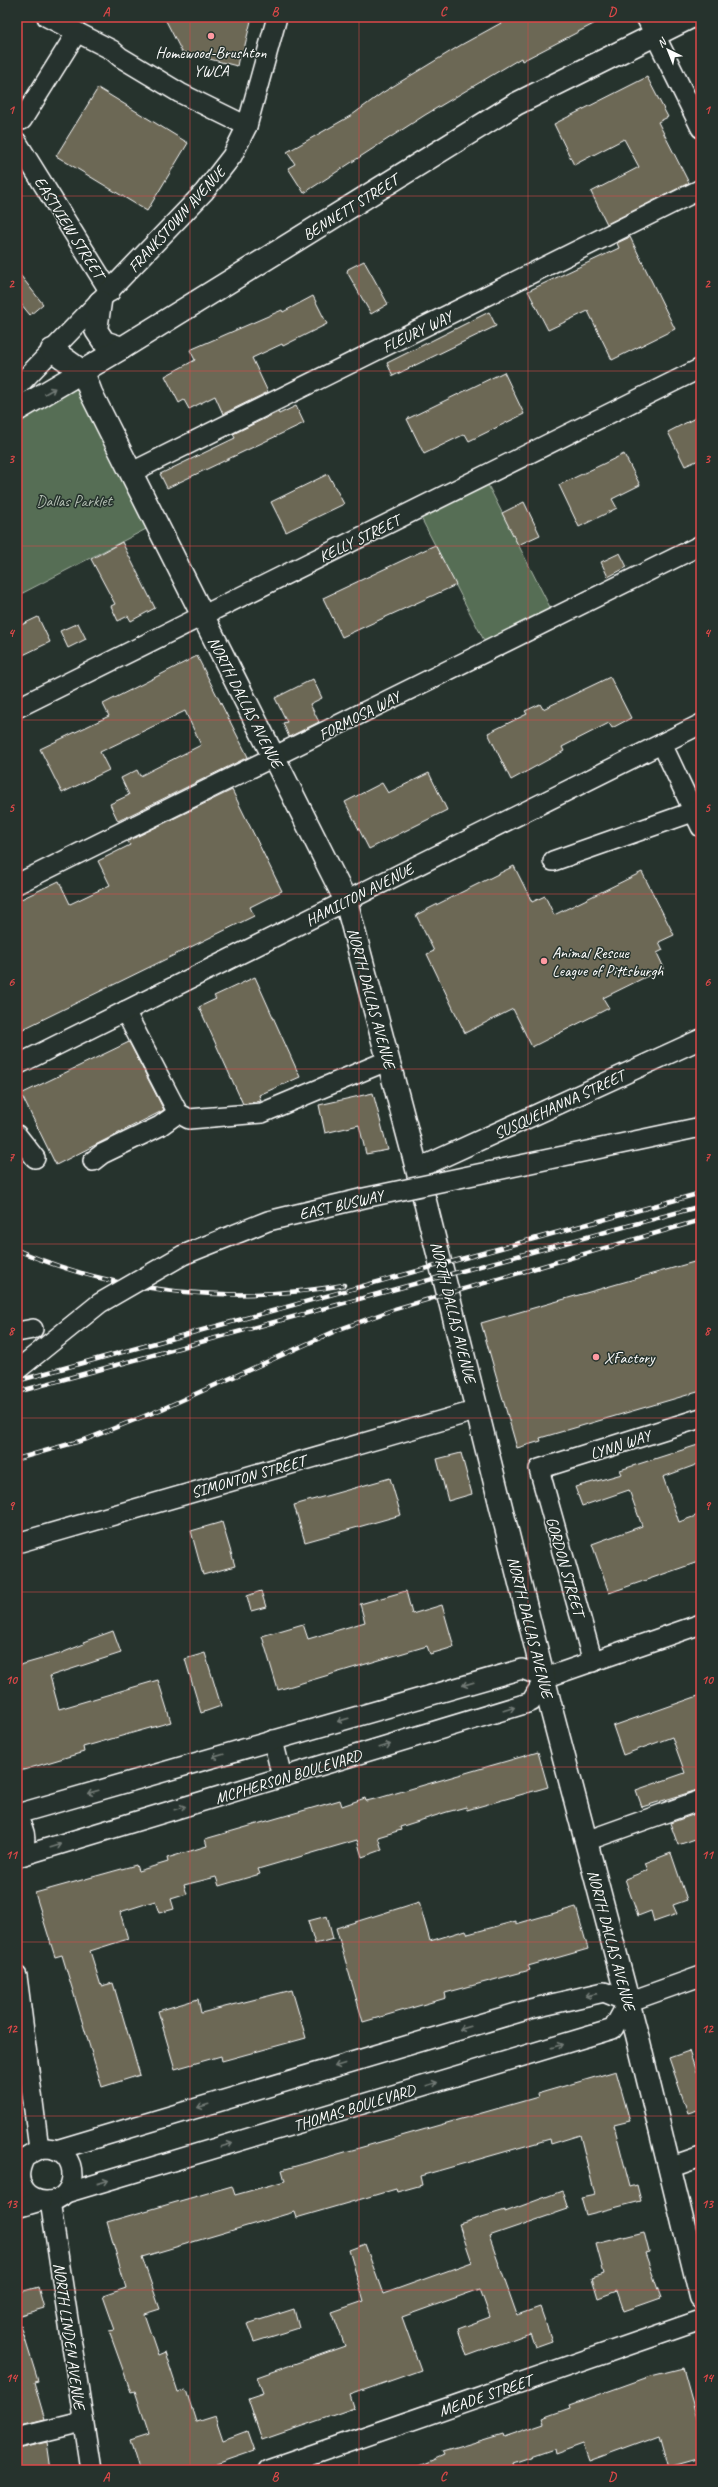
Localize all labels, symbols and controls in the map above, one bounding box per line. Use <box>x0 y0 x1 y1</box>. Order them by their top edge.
text: A <box>103 4 111 20</box>
text: B <box>272 4 280 20</box>
text: C <box>440 4 448 20</box>
text: D <box>608 4 617 20</box>
north arrow <box>648 30 688 70</box>
marker: Homewood-Brushton YWCA <box>206 31 216 41</box>
text: N <box>654 34 670 50</box>
place label: Homewood-Brushton YWCA <box>156 43 267 81</box>
text: 1 <box>8 102 16 118</box>
text: 1 <box>704 102 712 118</box>
street label: FRANKSTOWN AVENUE <box>124 161 231 277</box>
street label: BENNETT STREET <box>299 168 406 245</box>
street label: EASTVIEW STREET <box>30 173 110 285</box>
text: 2 <box>8 276 15 292</box>
text: 2 <box>704 276 711 292</box>
street label: FLEURY WAY <box>379 306 457 357</box>
one-way arrow <box>44 386 56 394</box>
text: 3 <box>8 451 15 467</box>
text: 3 <box>704 451 711 467</box>
park label: Dallas Parklet <box>36 491 113 511</box>
street label: KELLY STREET <box>316 509 406 567</box>
text: 4 <box>8 625 16 641</box>
text: 4 <box>704 625 712 641</box>
street label: NORTH DALLAS AVENUE <box>203 633 288 774</box>
street label: FORMOSA WAY <box>315 686 405 745</box>
text: 5 <box>8 800 15 816</box>
text: 5 <box>704 800 711 816</box>
street label: HAMILTON AVENUE <box>302 858 419 931</box>
street label: NORTH DALLAS AVENUE <box>343 926 400 1073</box>
place label: Animal Rescue League of Pittsburgh <box>552 943 664 981</box>
marker: Animal Rescue League of Pittsburgh <box>539 956 549 966</box>
text: 6 <box>8 974 15 990</box>
text: 6 <box>704 974 711 990</box>
street label: SUSQUEHANNA STREET <box>491 1064 631 1144</box>
text: 7 <box>8 1149 15 1165</box>
text: 7 <box>704 1149 711 1165</box>
street label: EAST BUSWAY <box>297 1185 387 1224</box>
street label: NORTH DALLAS AVENUE <box>426 1240 481 1387</box>
text: 8 <box>8 1323 16 1339</box>
text: 8 <box>704 1323 712 1339</box>
place label: XFactory <box>604 1348 656 1368</box>
marker: XFactory <box>591 1352 601 1362</box>
street label: LYNN WAY <box>588 1425 655 1464</box>
street label: SIMONTON STREET <box>189 1450 312 1503</box>
text: 9 <box>8 1498 15 1514</box>
text: 9 <box>704 1498 711 1514</box>
street label: GORDON STREET <box>541 1515 590 1621</box>
street label: NORTH DALLAS AVENUE <box>503 1555 558 1702</box>
text: 10 <box>5 1672 18 1688</box>
text: 10 <box>701 1672 714 1688</box>
one-way arrow <box>461 1681 474 1688</box>
one-way arrow <box>503 1705 516 1712</box>
one-way arrow <box>336 1717 349 1724</box>
one-way arrow <box>378 1742 391 1749</box>
street label: MCPHERSON BOULEVARD <box>213 1745 366 1809</box>
one-way arrow <box>211 1753 224 1760</box>
one-way arrow <box>86 1789 99 1796</box>
one-way arrow <box>173 1804 186 1811</box>
one-way arrow <box>49 1842 62 1849</box>
text: 11 <box>5 1847 19 1863</box>
text: 11 <box>701 1847 715 1863</box>
street label: NORTH DALLAS AVENUE <box>583 1868 640 2015</box>
one-way arrow <box>585 1992 598 1999</box>
text: 12 <box>5 2021 18 2037</box>
text: 12 <box>701 2021 714 2037</box>
one-way arrow <box>459 2025 472 2032</box>
one-way arrow <box>550 2042 563 2049</box>
one-way arrow <box>334 2062 347 2069</box>
street label: THOMAS BOULEVARD <box>291 2079 419 2136</box>
one-way arrow <box>426 2080 439 2087</box>
one-way arrow <box>196 2103 209 2110</box>
one-way arrow <box>221 2141 234 2148</box>
one-way arrow <box>96 2178 109 2185</box>
text: 13 <box>5 2196 18 2212</box>
text: 13 <box>701 2196 714 2212</box>
street label: NORTH LINDEN AVENUE <box>49 2262 90 2413</box>
street label: MEADE STREET <box>436 2369 539 2421</box>
text: 14 <box>5 2370 19 2386</box>
text: 14 <box>701 2370 715 2386</box>
text: A <box>103 2469 111 2485</box>
text: B <box>272 2469 280 2485</box>
text: C <box>440 2469 448 2485</box>
text: D <box>608 2469 617 2485</box>

